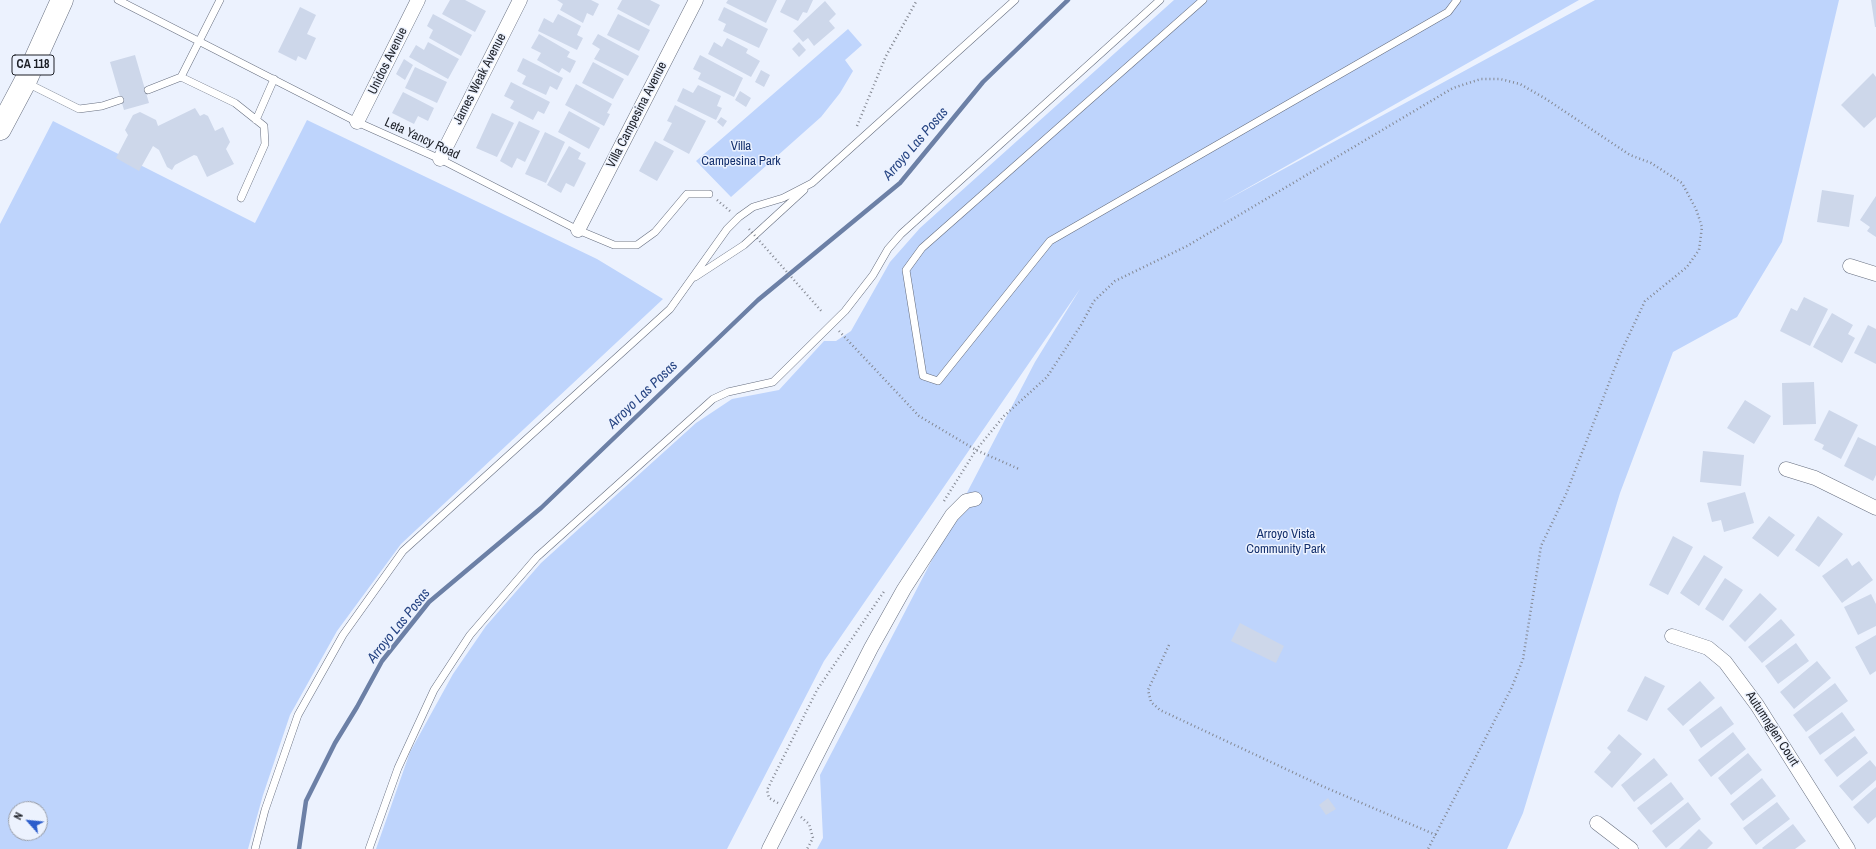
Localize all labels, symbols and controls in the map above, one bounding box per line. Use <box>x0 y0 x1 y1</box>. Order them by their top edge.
street label: Unidos Avenue <box>365 25 411 97</box>
street label: James Weak Avenue <box>450 31 510 127</box>
road number: CA 118 <box>12 55 54 75</box>
street label: Villa Campesina Avenue <box>604 59 670 171</box>
water label: Arroyo Las Posas <box>880 104 952 184</box>
street label: Leta Yancy Road <box>382 115 462 163</box>
park label: Villa Campesina Park <box>701 139 781 170</box>
water label: Arroyo Las Posas <box>605 357 681 433</box>
park label: Arroyo Vista Community Park <box>1246 527 1326 558</box>
water label: Arroyo Las Posas <box>364 586 434 666</box>
street label: Autumnglen Court <box>1742 689 1802 769</box>
north arrow <box>8 801 48 841</box>
text: N <box>10 810 26 822</box>

